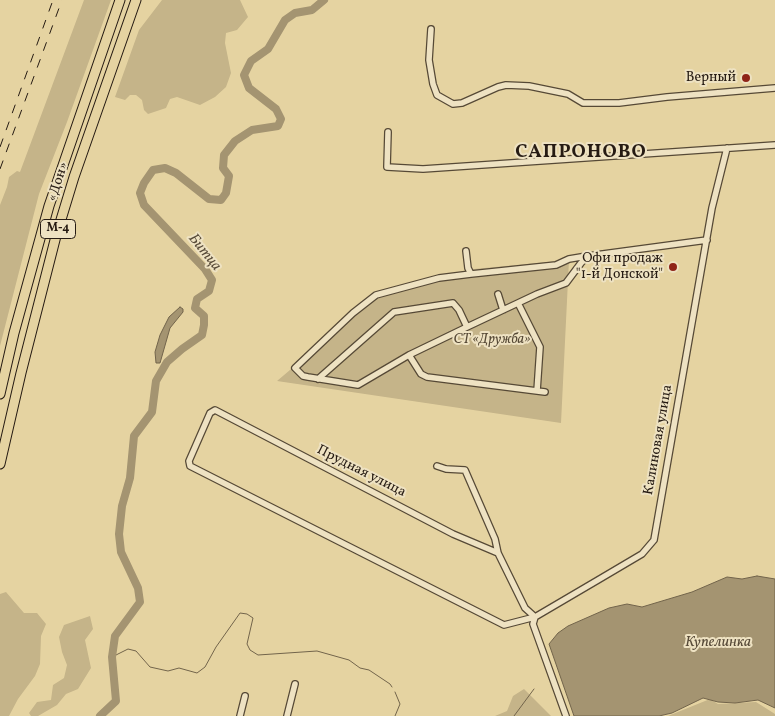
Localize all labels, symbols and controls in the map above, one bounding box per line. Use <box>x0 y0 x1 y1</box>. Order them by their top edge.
place label: Верный <box>686 70 736 86</box>
marker: Верный <box>740 72 752 84</box>
district label: САПРОНОВО <box>514 143 648 165</box>
street label: «Дон» <box>45 160 73 204</box>
road number: М-4 <box>40 220 76 238</box>
water label: Битца <box>184 231 224 275</box>
place label: Офи продаж "1-й Донской" <box>576 251 663 284</box>
marker: Офи продаж "1-й Донской" <box>667 261 679 273</box>
park label: СТ «Дружба» <box>454 332 530 348</box>
street label: Калиновая улица <box>641 384 677 496</box>
street label: Прудная улица <box>314 442 408 502</box>
water label: Купелинка <box>685 634 751 652</box>

